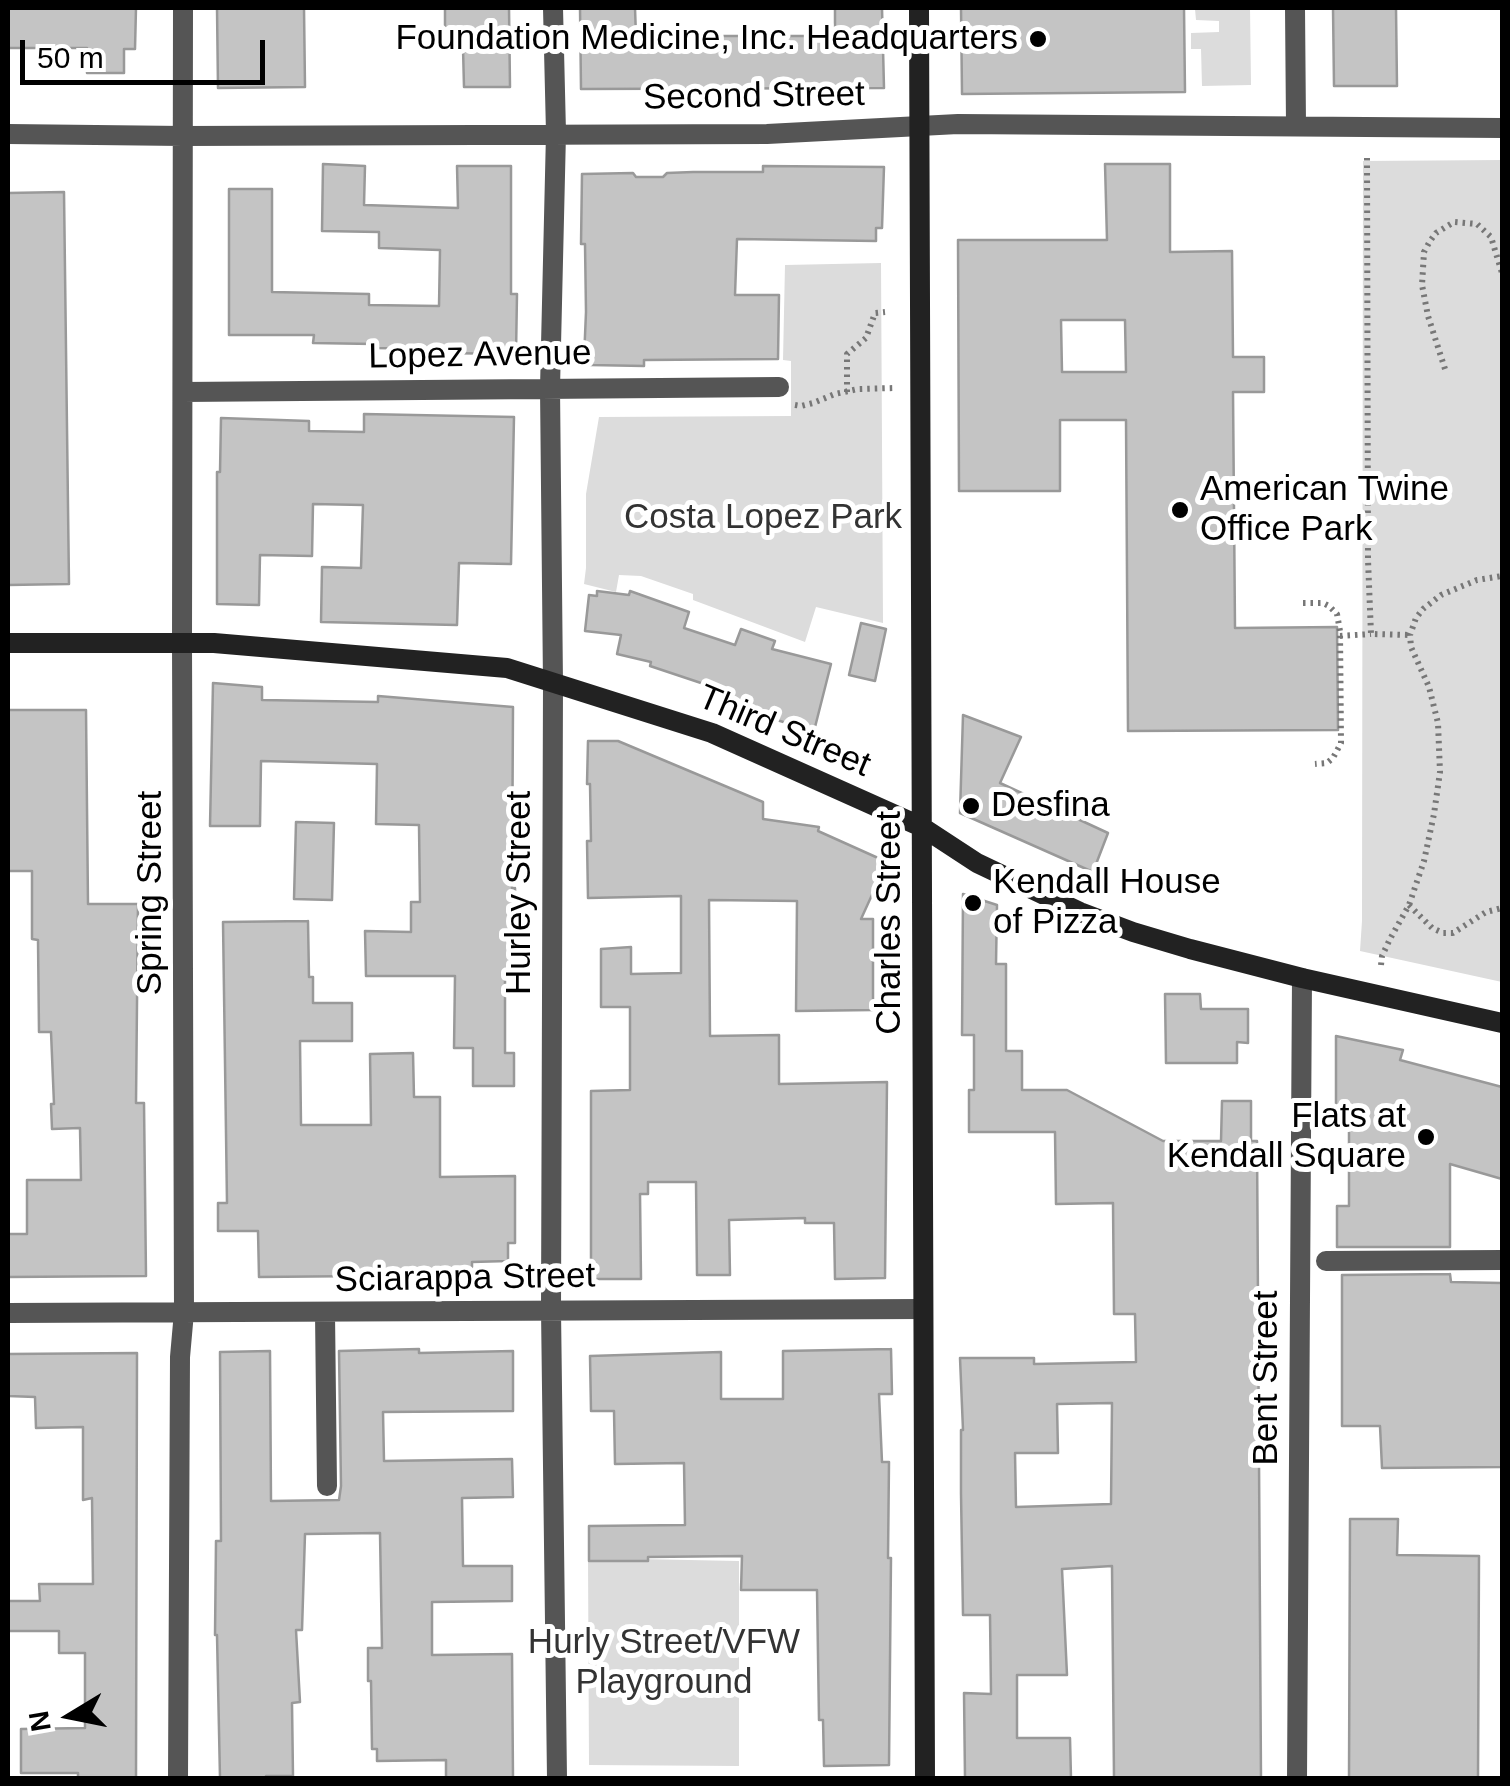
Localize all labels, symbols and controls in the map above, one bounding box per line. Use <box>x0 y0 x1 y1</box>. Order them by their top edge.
place label: Foundation Medicine, Inc. Headquarters <box>395 18 1018 60</box>
scale bar <box>25 20 270 82</box>
marker: Foundation Medicine, Inc. Headquarters <box>1027 28 1049 50</box>
text: 50 m <box>37 41 104 74</box>
street label: Second Street <box>643 74 865 120</box>
street label: Lopez Avenue <box>368 333 592 379</box>
place label: American Twine Office Park <box>1200 469 1449 551</box>
park label: Costa Lopez Park <box>624 497 902 539</box>
marker: American Twine Office Park <box>1169 499 1191 521</box>
street label: Third Street <box>692 677 876 787</box>
place label: Desfina <box>991 785 1110 827</box>
street label: Spring Street <box>130 791 172 995</box>
street label: Hurley Street <box>499 791 541 995</box>
marker: Desfina <box>960 795 982 817</box>
street label: Charles Street <box>869 811 911 1035</box>
place label: Kendall House of Pizza <box>993 862 1221 944</box>
marker: Kendall House of Pizza <box>962 892 984 914</box>
place label: Flats at Kendall Square <box>1167 1096 1406 1178</box>
marker: Flats at Kendall Square <box>1415 1126 1437 1148</box>
street label: Sciarappa Street <box>334 1256 596 1302</box>
street label: Bent Street <box>1246 1290 1288 1466</box>
park label: Hurly Street/VFW Playground <box>528 1622 800 1704</box>
north arrow <box>20 1666 120 1766</box>
text: N <box>23 1709 57 1734</box>

